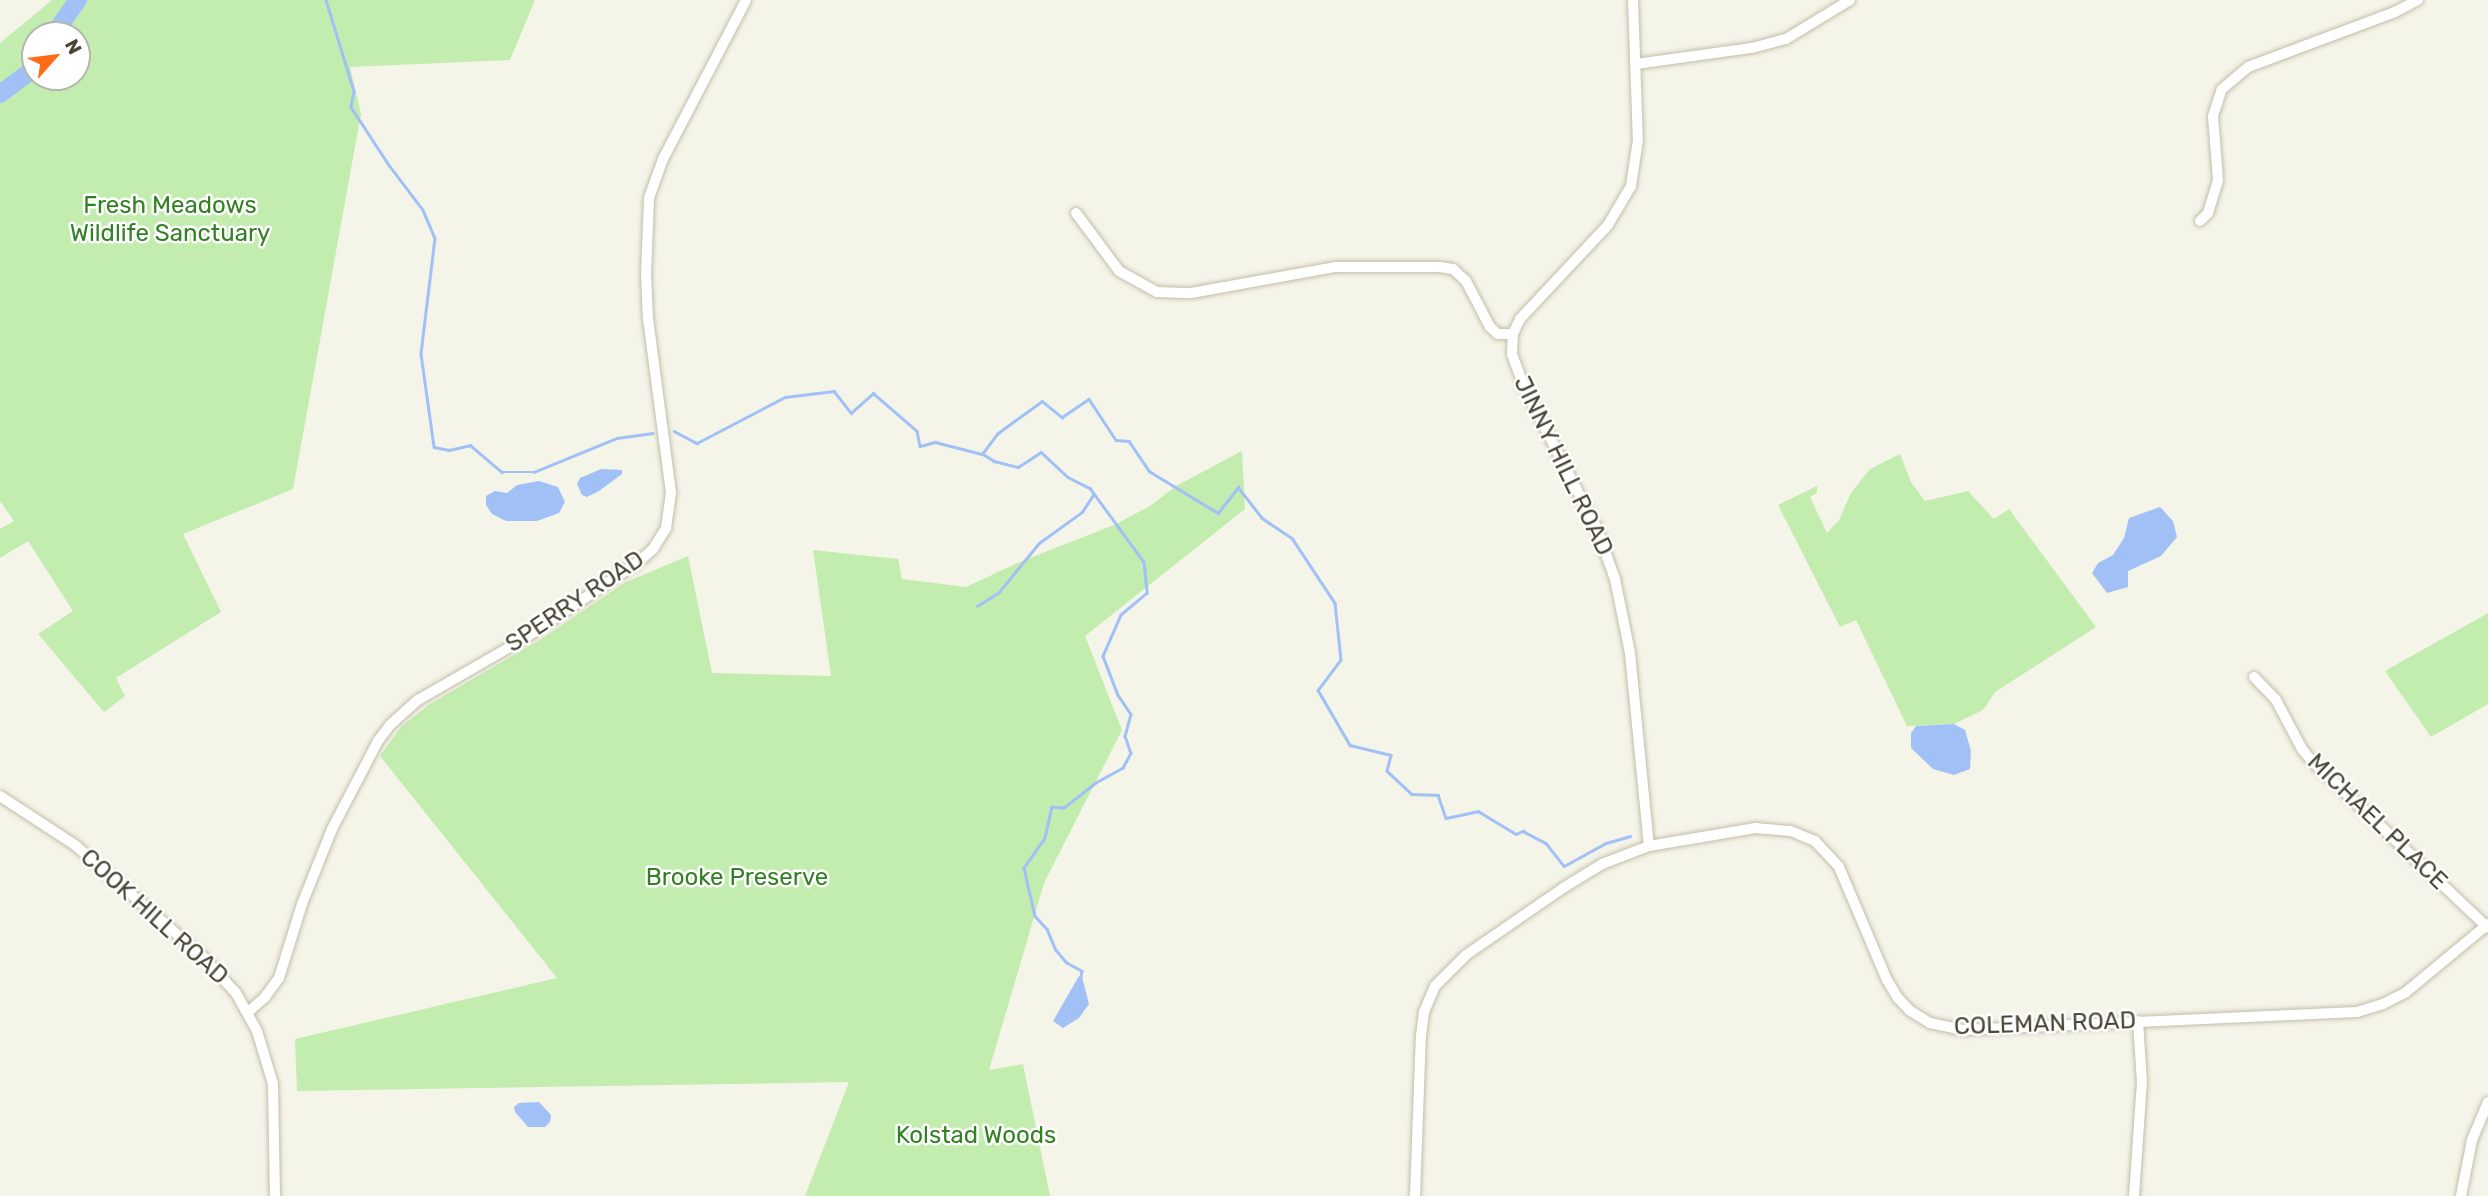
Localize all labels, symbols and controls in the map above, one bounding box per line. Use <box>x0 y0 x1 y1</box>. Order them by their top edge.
north arrow <box>21 21 91 91</box>
text: N <box>60 35 87 58</box>
park label: Fresh Meadows Wildlife Sanctuary <box>70 192 270 248</box>
street label: JINNY HILL ROAD <box>1507 371 1619 561</box>
street label: SPERRY ROAD <box>500 545 650 659</box>
street label: MICHAEL PLACE <box>2301 748 2453 896</box>
street label: COOK HILL ROAD <box>74 843 234 991</box>
park label: Brooke Preserve <box>646 864 828 892</box>
street label: COLEMAN ROAD <box>1953 1006 2137 1042</box>
park label: Kolstad Woods <box>895 1122 1057 1150</box>

